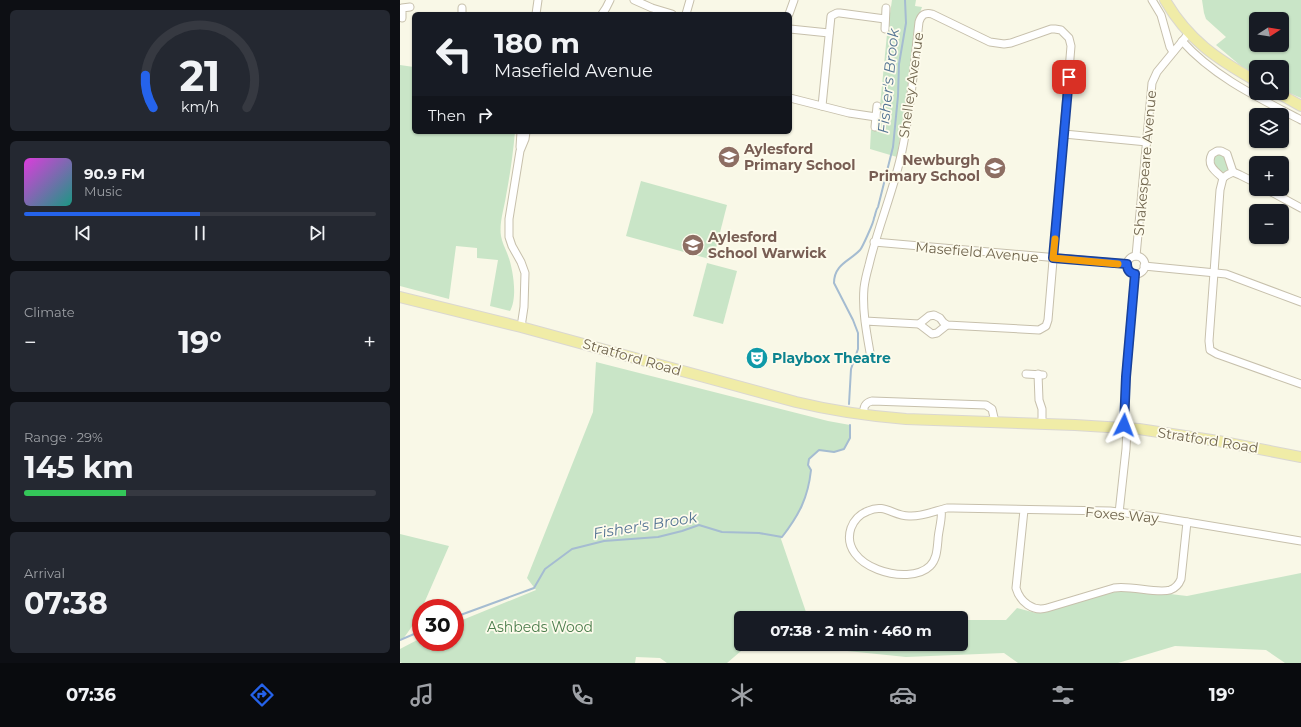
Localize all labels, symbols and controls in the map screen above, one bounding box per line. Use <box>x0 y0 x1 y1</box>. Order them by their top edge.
north arrow <box>1249 12 1289 52</box>
map controls <box>1249 12 1289 244</box>
text: 180 m <box>494 26 580 60</box>
water label: Fisher's Brook <box>873 27 903 134</box>
icon: left <box>428 28 480 80</box>
street label: Shelley Avenue <box>895 31 927 139</box>
text: 21 <box>180 51 220 101</box>
text: Masefield Avenue <box>494 60 653 82</box>
pin <box>1052 60 1086 94</box>
button: search <box>1249 60 1289 100</box>
icon: arrive <box>1058 66 1080 88</box>
street label: Shakespeare Avenue <box>1130 89 1160 237</box>
text: km/h <box>181 98 219 116</box>
icon: right <box>474 104 496 126</box>
text: Then <box>428 106 466 125</box>
button: layers <box>1249 108 1289 148</box>
place label: Aylesford Primary School <box>743 140 855 174</box>
school or university icon: Aylesford Primary School <box>716 144 742 170</box>
place label: Newburgh Primary School <box>869 151 980 185</box>
school or university icon: Newburgh Primary School <box>982 155 1008 181</box>
button: + <box>1249 156 1289 196</box>
text: 90.9 FM <box>84 164 145 183</box>
text: Music <box>84 183 122 199</box>
button: − <box>1249 204 1289 244</box>
icon: previous <box>72 222 94 244</box>
icon: pause <box>189 222 211 244</box>
icon: next <box>306 222 328 244</box>
place label: Aylesford School Warwick <box>707 228 827 262</box>
school or university icon: Aylesford School Warwick <box>680 232 706 258</box>
street label: Masefield Avenue <box>915 238 1039 266</box>
text: Climate <box>24 304 75 320</box>
text: 19° <box>178 324 222 361</box>
text: − <box>24 329 37 356</box>
text: + <box>363 329 376 356</box>
street label: Stratford Road <box>581 334 683 380</box>
theatre icon: Playbox Theatre <box>744 345 770 371</box>
place label: Playbox Theatre <box>772 349 891 367</box>
position arrow <box>1103 404 1145 446</box>
street label: Stratford Road <box>1156 423 1260 457</box>
text: Range · 29% <box>24 429 103 445</box>
text: 145 km <box>24 449 134 486</box>
street label: Foxes Way <box>1084 503 1160 527</box>
water label: Fisher's Brook <box>592 507 700 543</box>
text: Arrival <box>24 565 65 581</box>
text: 07:38 <box>24 585 108 622</box>
speed limit sign: 30 <box>412 599 464 651</box>
park label: Ashbeds Wood <box>487 618 593 636</box>
text: 07:38 · 2 min · 460 m <box>770 621 932 640</box>
icon: directions <box>248 681 276 709</box>
icon: music <box>408 681 436 709</box>
icon: phone <box>568 681 596 709</box>
icon: climate <box>728 681 756 709</box>
icon: car <box>889 681 917 709</box>
icon: filters <box>1049 681 1077 709</box>
text: 07:36 <box>66 684 116 706</box>
text: 19° <box>1209 684 1235 706</box>

